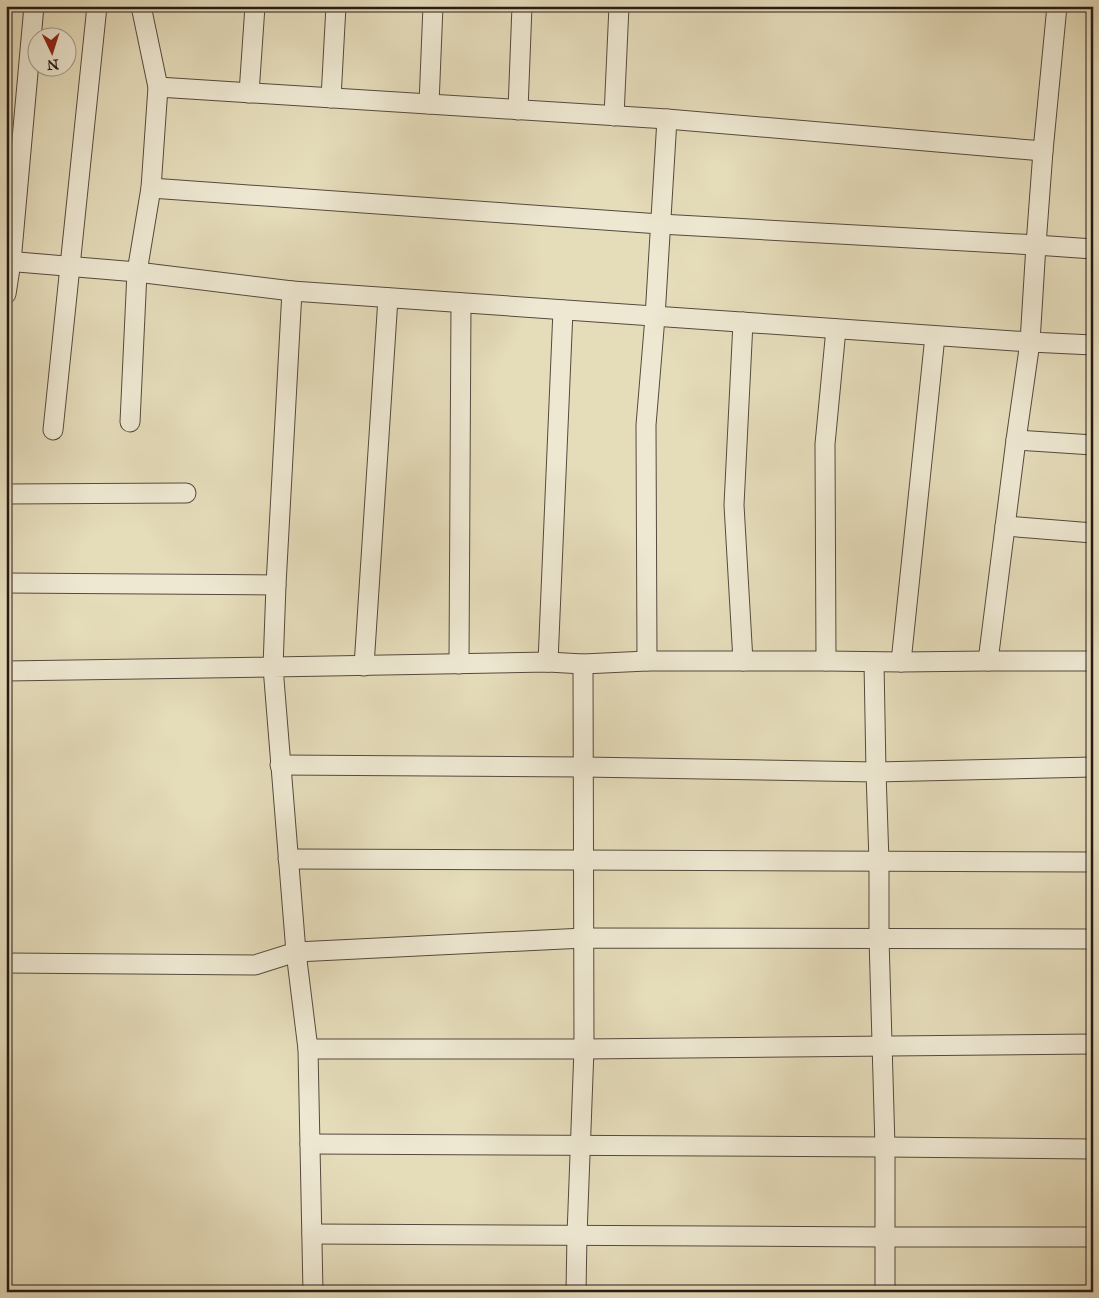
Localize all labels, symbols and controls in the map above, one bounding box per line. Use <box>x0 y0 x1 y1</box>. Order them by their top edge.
north arrow <box>28 28 78 78</box>
text: N <box>46 56 59 73</box>

